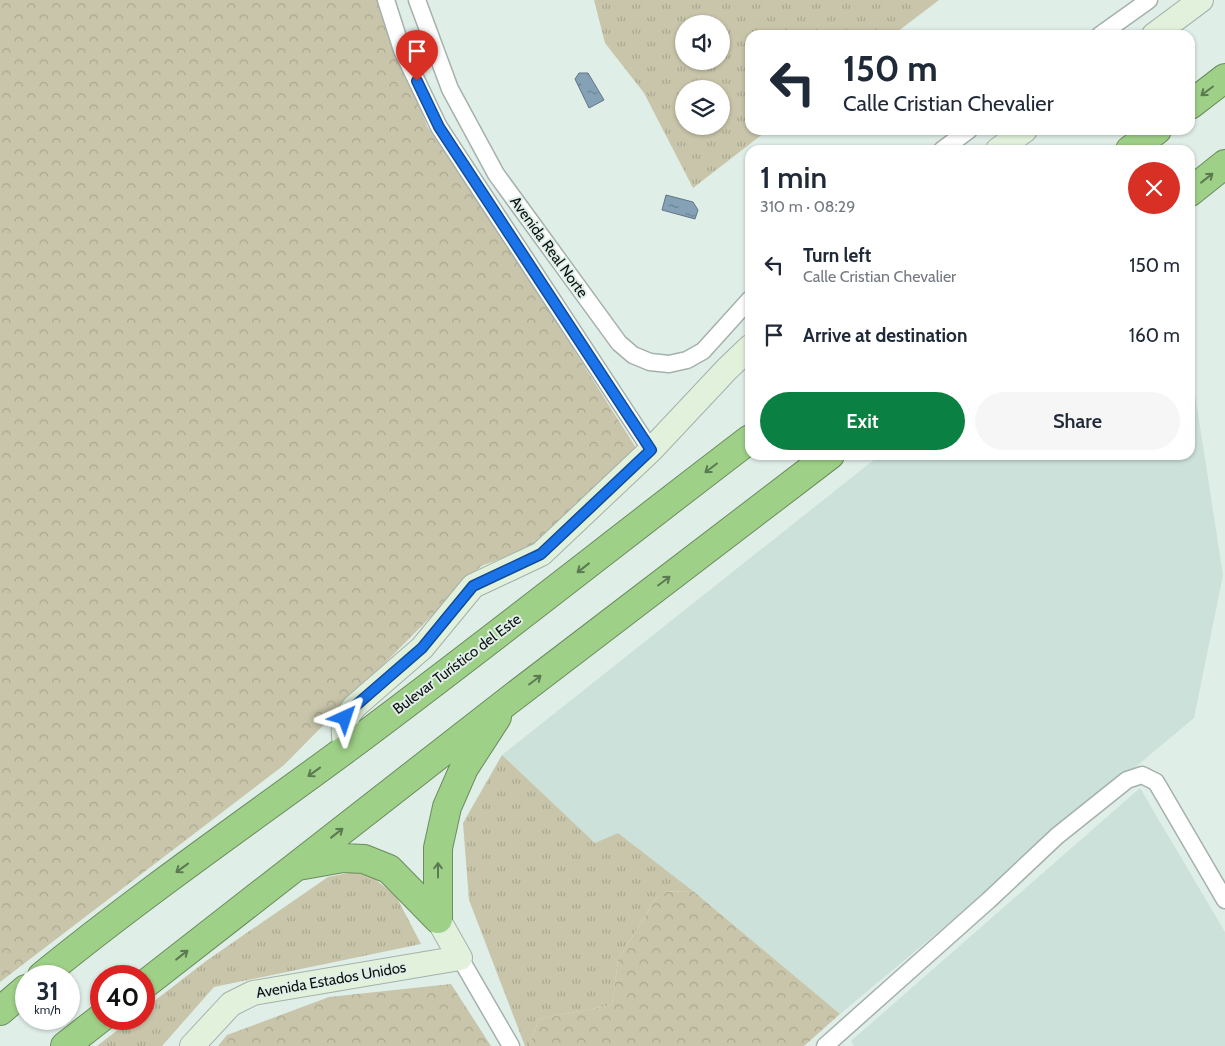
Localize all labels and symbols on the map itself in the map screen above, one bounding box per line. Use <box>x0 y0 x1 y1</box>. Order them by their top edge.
pin <box>396 30 438 81</box>
one-way arrow <box>1201 86 1214 97</box>
one-way arrow <box>1201 173 1214 184</box>
street label: Avenida Real Norte <box>506 193 592 301</box>
one-way arrow <box>705 463 718 474</box>
one-way arrow <box>577 562 590 573</box>
one-way arrow <box>657 576 670 587</box>
street label: Bulevar Turístico del Este <box>389 610 525 718</box>
one-way arrow <box>528 675 542 685</box>
position arrow <box>318 691 370 743</box>
one-way arrow <box>307 767 321 777</box>
one-way arrow <box>331 828 344 839</box>
one-way arrow <box>176 862 190 873</box>
one-way arrow <box>433 862 443 878</box>
one-way arrow <box>175 950 189 960</box>
street label: Avenida Estados Unidos <box>255 958 407 1002</box>
speed limit sign: 40 <box>90 965 155 1030</box>

